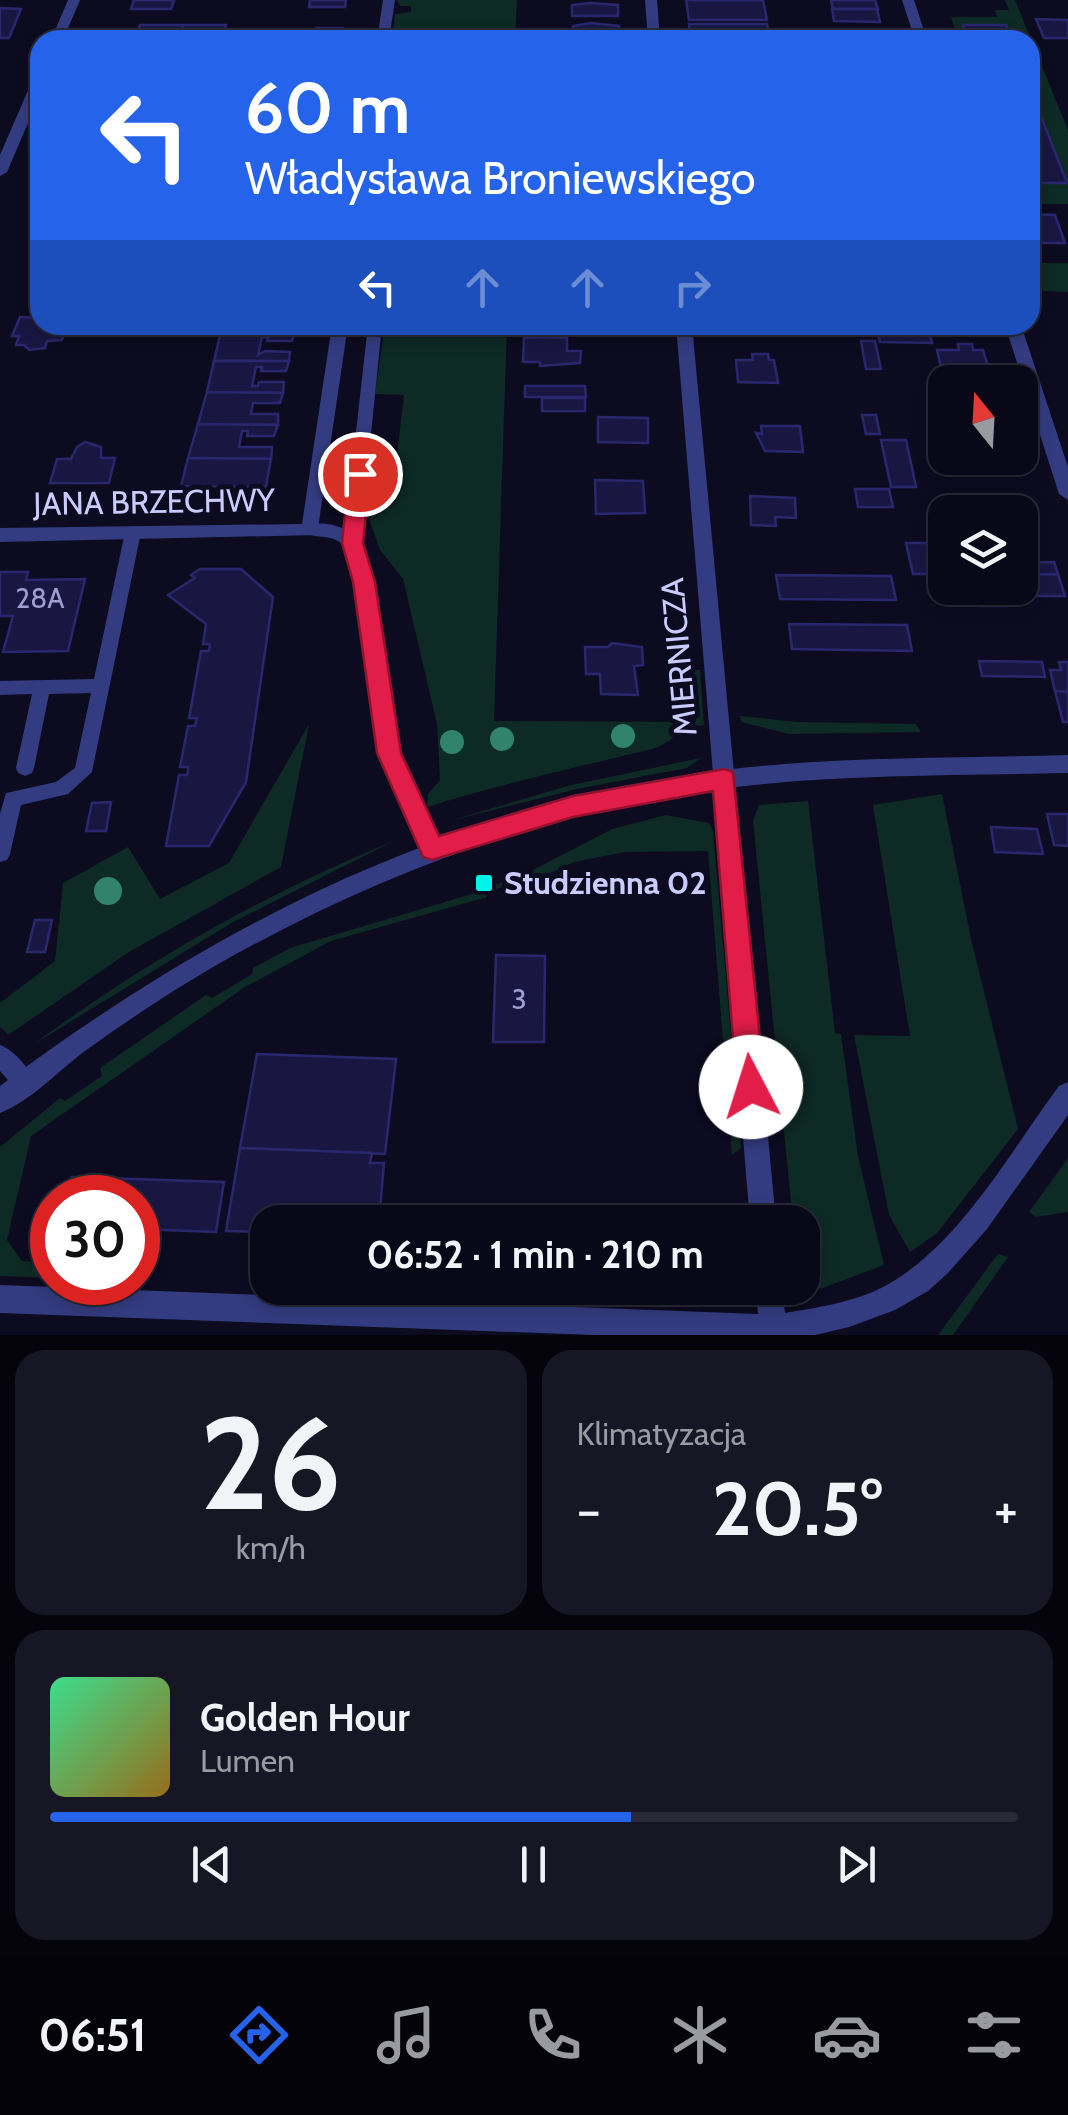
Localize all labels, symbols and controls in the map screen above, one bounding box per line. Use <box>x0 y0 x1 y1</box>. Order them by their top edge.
text: 60 m <box>245 65 410 151</box>
icon: left <box>80 70 210 200</box>
text: Władysława Broniewskiego <box>245 151 756 205</box>
icon: left <box>350 260 405 315</box>
icon: ahead <box>455 260 510 315</box>
icon: ahead <box>560 260 615 315</box>
icon: right <box>665 260 720 315</box>
north arrow <box>928 365 1038 475</box>
map controls <box>928 365 1038 605</box>
pin <box>318 432 403 517</box>
icon: arrive <box>333 447 388 502</box>
street label: JANA BRZECHWY <box>32 480 276 523</box>
button: layers <box>928 495 1038 605</box>
street label: MIERNICZA <box>652 576 705 738</box>
house number: 28A <box>16 581 65 615</box>
place label: Studzienna 02 <box>504 863 706 902</box>
marker: Studzienna 02 <box>473 872 495 894</box>
house number: 3 <box>511 982 527 1016</box>
position arrow <box>699 1035 803 1139</box>
speed limit sign: 30 <box>30 1175 160 1305</box>
text: 06:52 · 1 min · 210 m <box>366 1231 704 1278</box>
text: 26 <box>200 1384 342 1542</box>
text: Klimatyzacja <box>577 1414 746 1453</box>
text: 20.5° <box>712 1463 882 1554</box>
text: − <box>577 1476 601 1543</box>
text: + <box>994 1476 1018 1543</box>
text: km/h <box>236 1528 306 1567</box>
text: Golden Hour <box>200 1694 410 1741</box>
text: Lumen <box>200 1741 295 1780</box>
icon: previous <box>184 1837 239 1892</box>
icon: pause <box>506 1837 561 1892</box>
icon: next <box>829 1837 884 1892</box>
icon: directions <box>224 2000 294 2070</box>
icon: music <box>371 2000 441 2070</box>
icon: phone <box>518 2000 588 2070</box>
icon: climate <box>665 2000 735 2070</box>
icon: car <box>812 2000 882 2070</box>
icon: filters <box>959 2000 1029 2070</box>
text: 06:51 <box>39 2008 146 2062</box>

